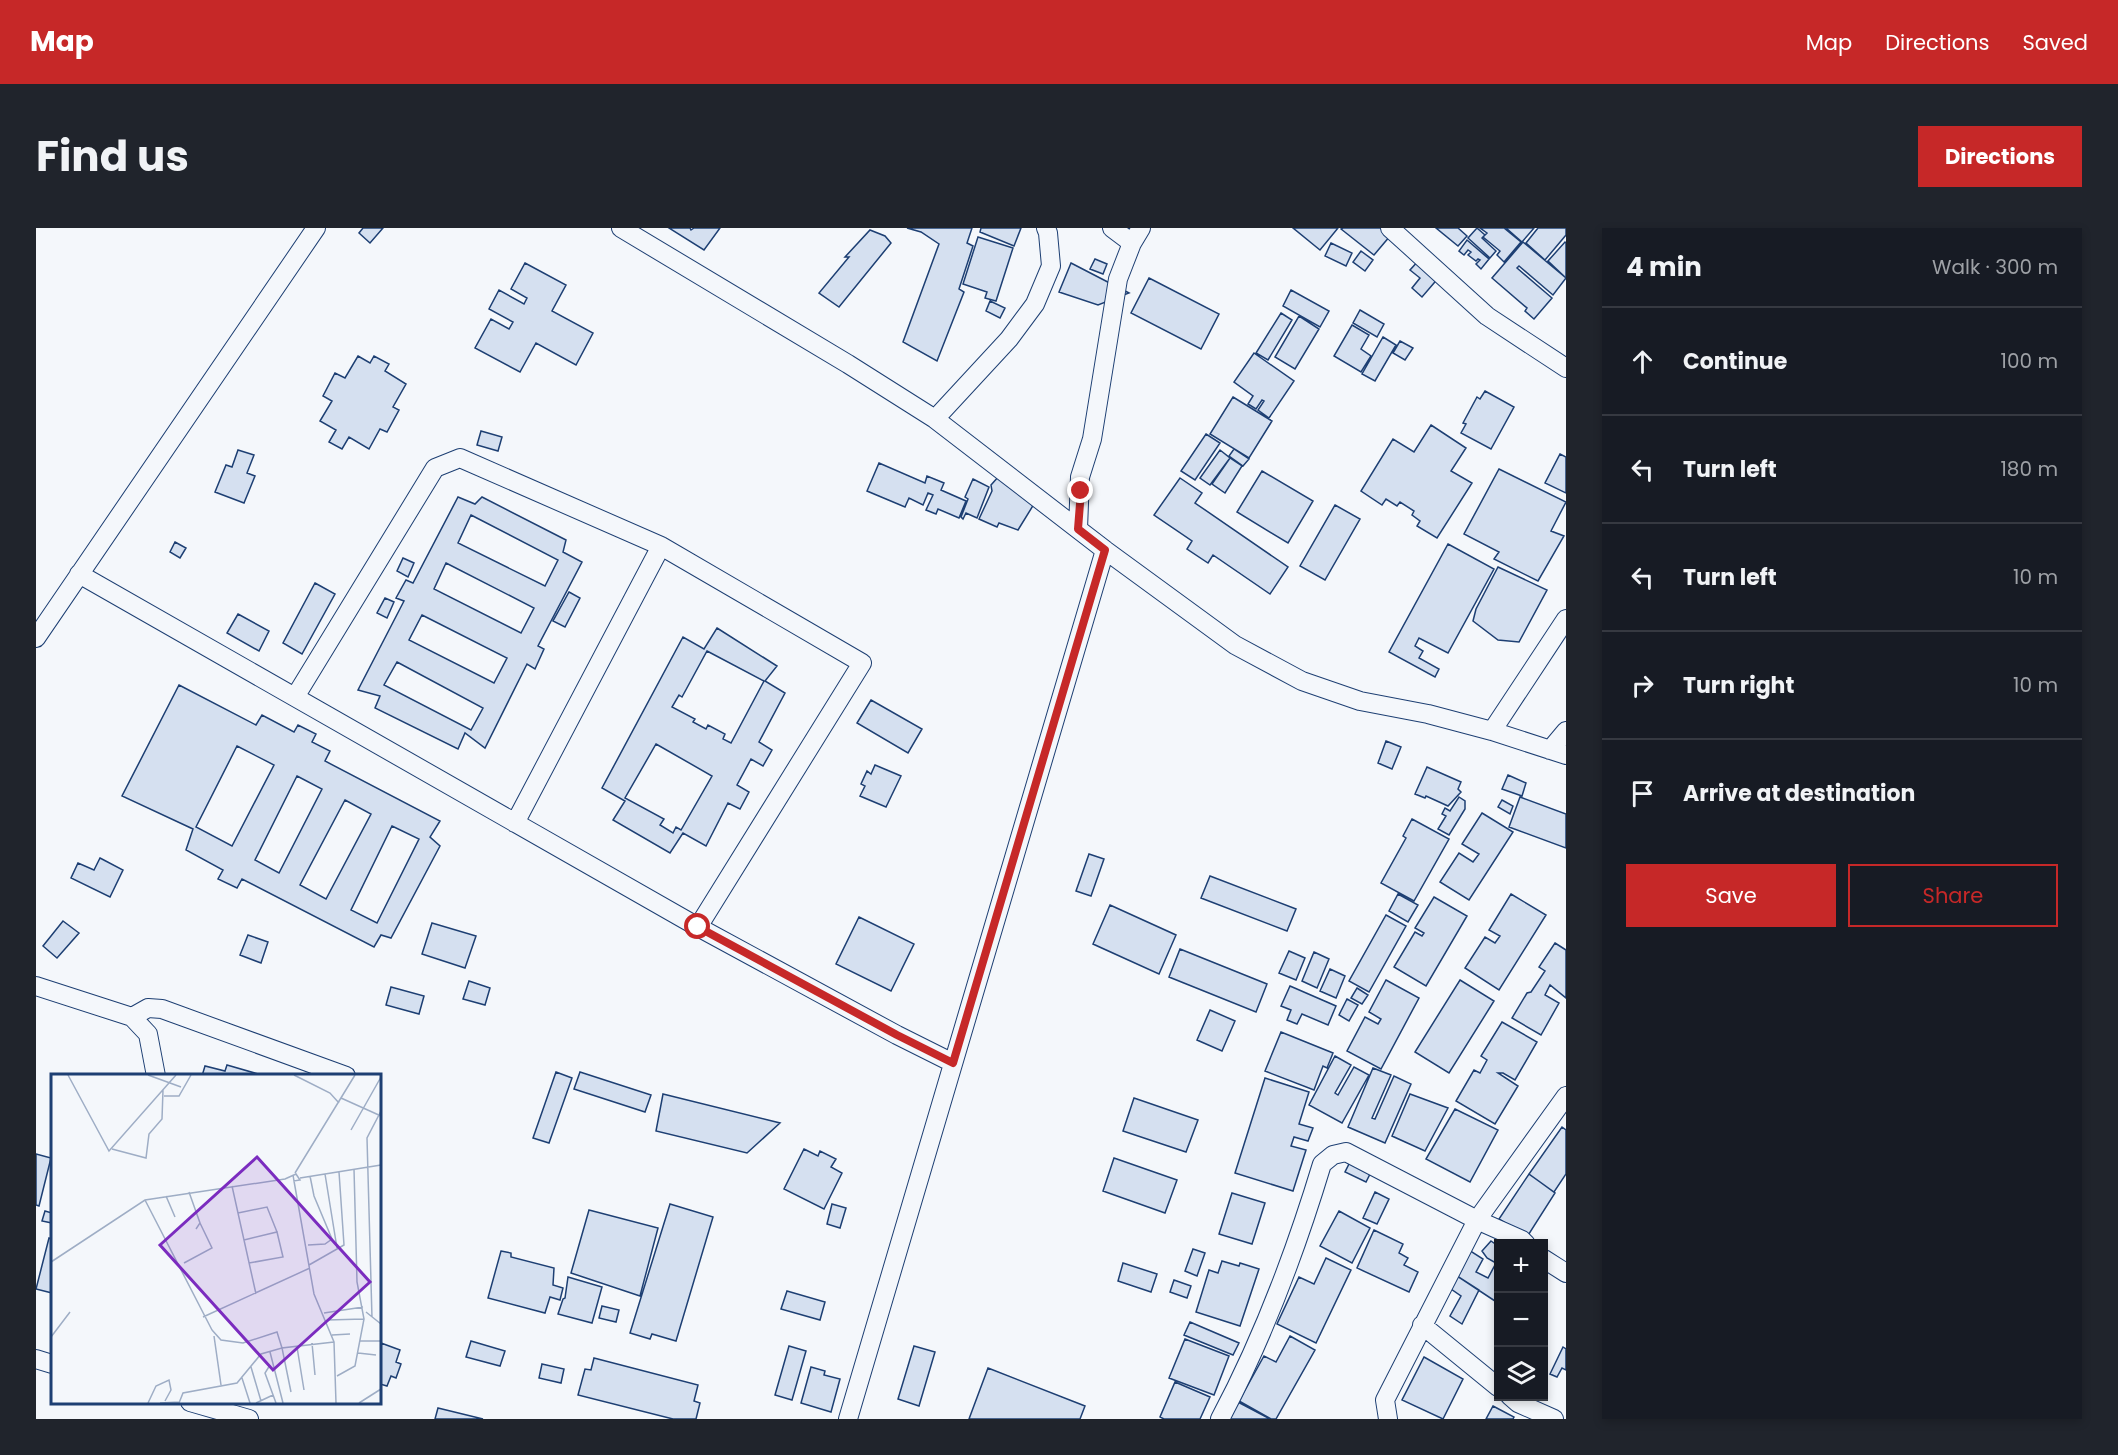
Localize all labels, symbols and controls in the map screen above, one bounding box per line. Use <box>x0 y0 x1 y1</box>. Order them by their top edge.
text: Map <box>30 22 94 61</box>
text: Map <box>1806 28 1852 57</box>
text: Directions <box>1885 28 1989 57</box>
text: Saved <box>2022 28 2088 57</box>
button: Directions <box>1918 126 2082 187</box>
text: Find us <box>36 127 189 186</box>
text: 4 min <box>1626 249 1702 285</box>
text: Walk · 300 m <box>1932 253 2058 281</box>
icon: ahead <box>1626 345 1659 378</box>
text: Continue <box>1683 346 1787 377</box>
text: 100 m <box>2001 347 2058 375</box>
icon: left <box>1626 453 1659 486</box>
text: Turn left <box>1683 454 1777 485</box>
text: 180 m <box>2000 455 2058 483</box>
route end <box>1067 477 1093 503</box>
icon: left <box>1626 561 1659 594</box>
text: Turn left <box>1683 562 1777 593</box>
text: 10 m <box>2013 563 2058 591</box>
icon: right <box>1626 669 1659 702</box>
text: Turn right <box>1683 670 1794 701</box>
text: 10 m <box>2013 671 2058 699</box>
icon: arrive <box>1626 777 1659 810</box>
text: Arrive at destination <box>1683 778 1915 809</box>
button: Save <box>1626 864 1836 927</box>
button: Share <box>1848 864 2058 927</box>
route start <box>684 913 710 939</box>
inset map <box>51 1074 381 1404</box>
map controls <box>1494 1239 1548 1401</box>
button: + <box>1494 1239 1548 1293</box>
button: − <box>1494 1293 1548 1347</box>
button: layers <box>1494 1347 1548 1401</box>

